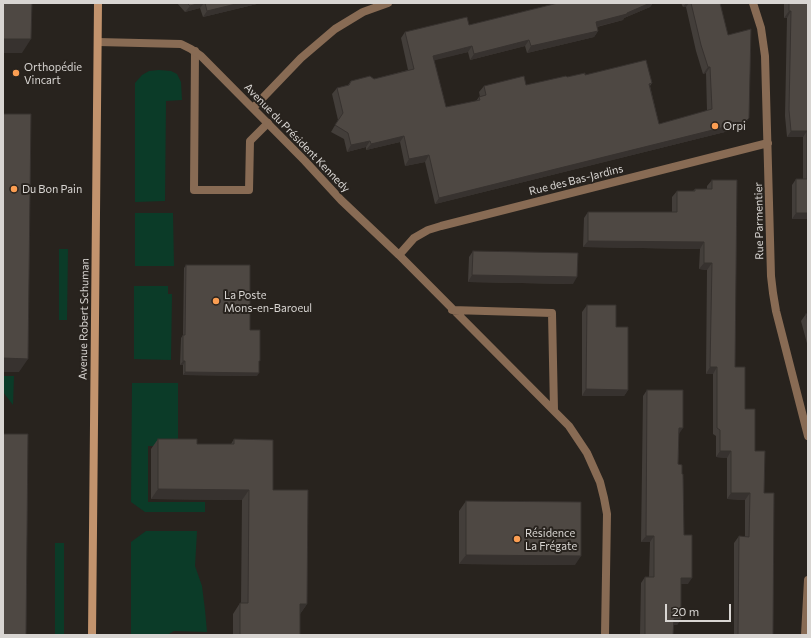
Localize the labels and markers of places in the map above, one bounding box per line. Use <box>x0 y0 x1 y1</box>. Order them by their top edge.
place label: Orthopédie Vincart <box>24 60 82 86</box>
marker: Orthopédie Vincart <box>11 68 21 78</box>
place label: Orpi <box>723 119 746 133</box>
marker: Orpi <box>710 121 720 131</box>
place label: Du Bon Pain <box>22 182 82 196</box>
marker: Du Bon Pain <box>9 184 19 194</box>
place label: La Poste Mons-en-Baroeul <box>224 288 312 314</box>
marker: La Poste Mons-en-Baroeul <box>211 296 221 306</box>
place label: Résidence La Frégate <box>525 526 577 552</box>
marker: Résidence La Frégate <box>512 534 522 544</box>

